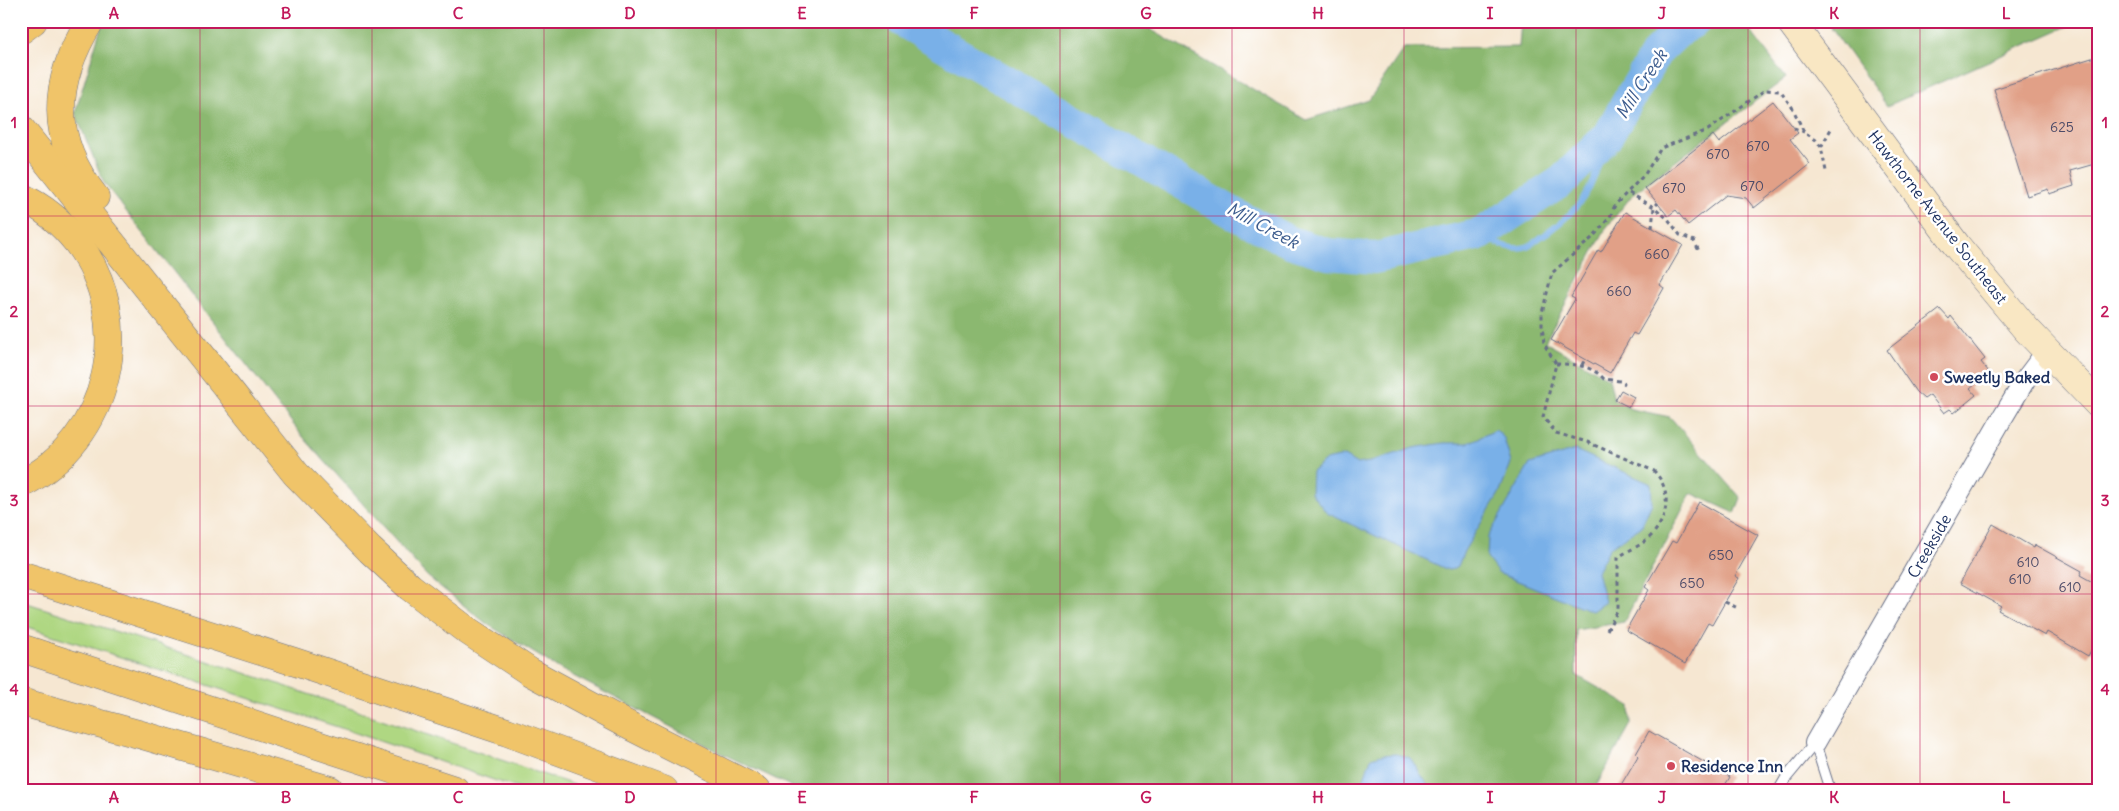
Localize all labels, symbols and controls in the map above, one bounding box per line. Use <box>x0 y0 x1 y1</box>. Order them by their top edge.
text: A <box>109 3 119 23</box>
text: B <box>281 3 292 23</box>
text: C <box>453 3 464 23</box>
text: D <box>624 3 636 23</box>
text: E <box>797 3 807 23</box>
text: F <box>969 3 979 23</box>
text: G <box>1140 3 1152 23</box>
text: H <box>1312 3 1324 23</box>
text: I <box>1487 3 1494 23</box>
text: J <box>1658 3 1667 23</box>
text: K <box>1829 3 1839 23</box>
text: L <box>2002 3 2011 23</box>
water label: Mill Creek <box>1610 43 1673 123</box>
text: 1 <box>11 112 17 132</box>
text: 1 <box>2102 112 2108 132</box>
house number: 625 <box>2050 118 2074 136</box>
street label: Hawthorne Avenue Southeast <box>1864 126 2012 308</box>
house number: 670 <box>1746 137 1770 155</box>
house number: 670 <box>1706 145 1730 163</box>
house number: 670 <box>1740 177 1764 195</box>
house number: 670 <box>1662 179 1686 197</box>
water label: Mill Creek <box>1223 197 1304 254</box>
house number: 660 <box>1644 245 1670 263</box>
house number: 660 <box>1606 282 1632 300</box>
text: 2 <box>10 301 19 321</box>
text: 2 <box>2101 301 2110 321</box>
place label: Sweetly Baked <box>1944 367 2051 388</box>
marker: Sweetly Baked <box>1928 371 1940 383</box>
text: 3 <box>9 490 19 510</box>
text: 3 <box>2100 490 2110 510</box>
street label: Creekside <box>1903 510 1955 582</box>
house number: 650 <box>1708 546 1734 564</box>
house number: 610 <box>2017 553 2039 571</box>
house number: 610 <box>2009 570 2031 588</box>
house number: 650 <box>1679 574 1705 592</box>
house number: 610 <box>2059 578 2081 596</box>
text: 4 <box>9 679 19 699</box>
text: 4 <box>2100 679 2110 699</box>
place label: Residence Inn <box>1681 756 1783 776</box>
marker: Residence Inn <box>1665 760 1677 772</box>
text: A <box>109 787 119 807</box>
text: B <box>281 787 292 807</box>
text: C <box>453 787 464 807</box>
text: D <box>624 787 636 807</box>
text: E <box>797 787 807 807</box>
text: F <box>969 787 979 807</box>
text: G <box>1140 787 1152 807</box>
text: H <box>1312 787 1324 807</box>
text: I <box>1487 787 1494 807</box>
text: J <box>1658 787 1667 807</box>
text: K <box>1829 787 1839 807</box>
text: L <box>2002 787 2011 807</box>

